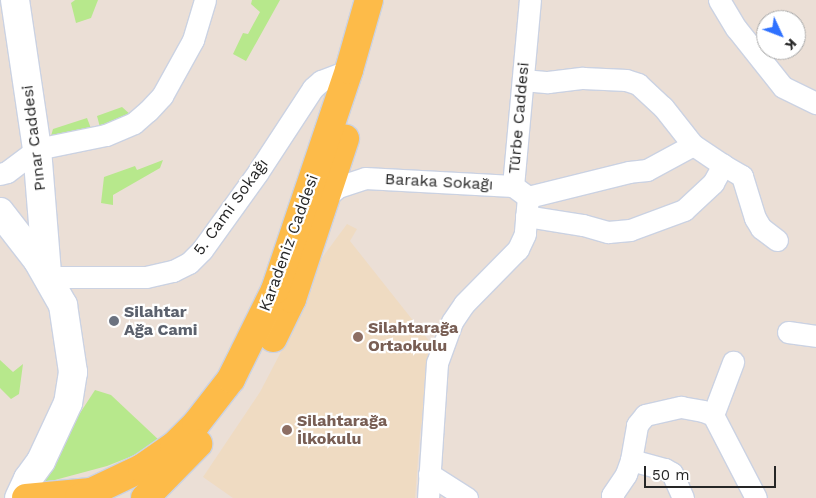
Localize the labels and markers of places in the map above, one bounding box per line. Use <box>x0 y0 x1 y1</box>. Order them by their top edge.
place label: Silahtar Ağa Cami <box>124 302 198 340</box>
marker: Silahtar Ağa Cami <box>108 315 120 327</box>
place label: Silahtarağa Ortaokulu <box>368 318 458 356</box>
marker: Silahtarağa Ortaokulu <box>352 331 364 343</box>
place label: Silahtarağa İlkokulu <box>297 411 387 449</box>
marker: Silahtarağa İlkokulu <box>281 424 293 436</box>

